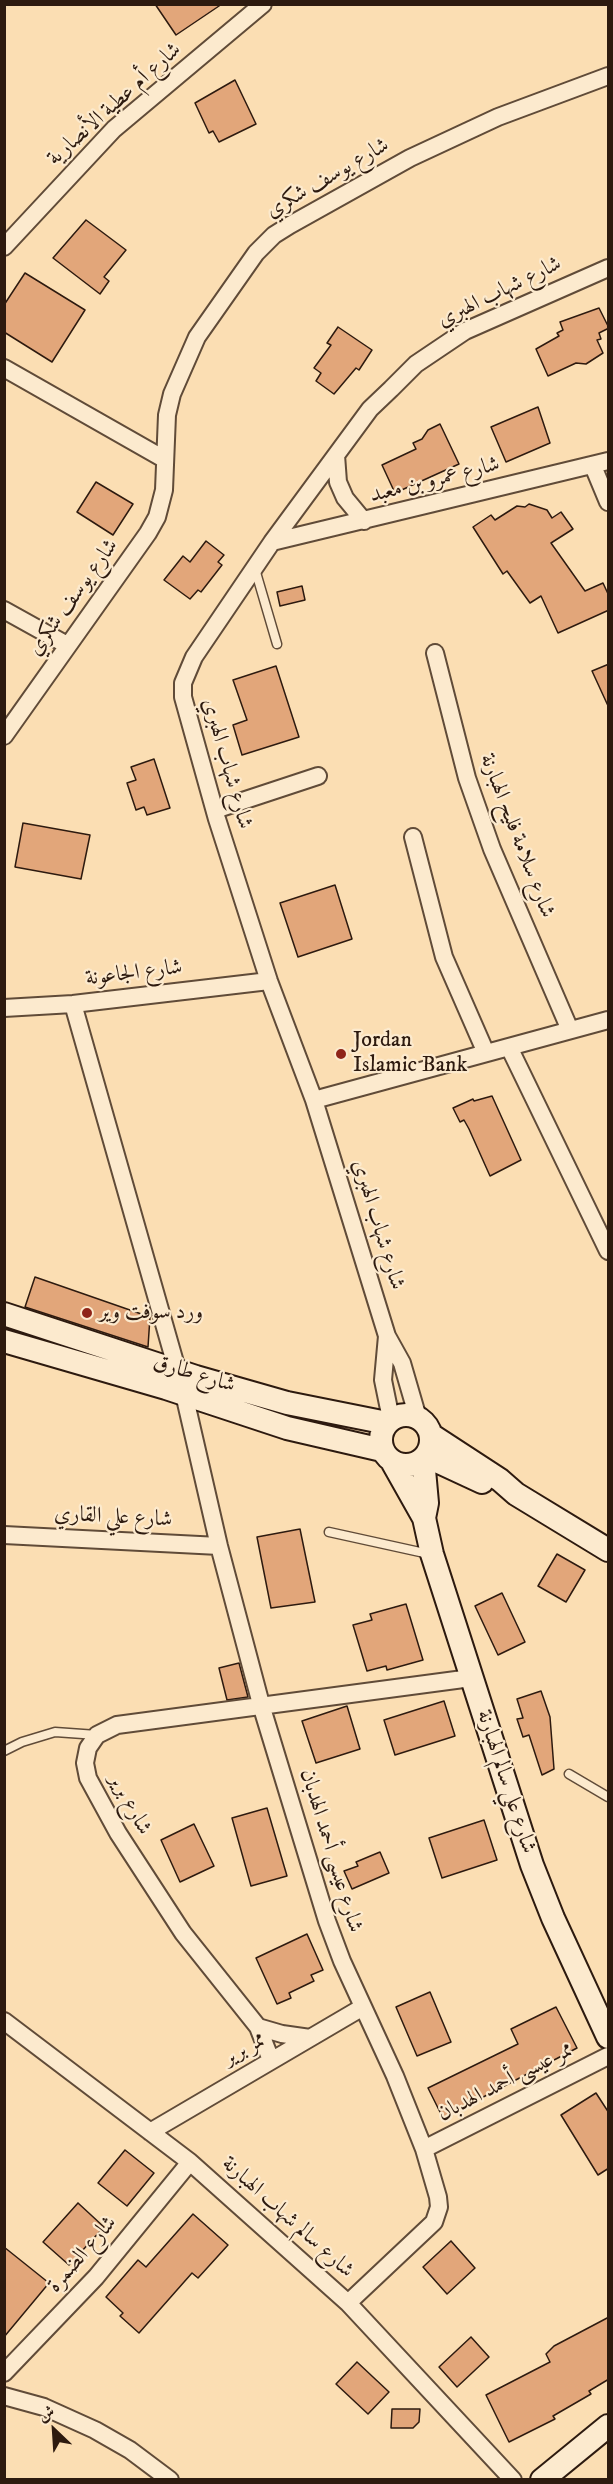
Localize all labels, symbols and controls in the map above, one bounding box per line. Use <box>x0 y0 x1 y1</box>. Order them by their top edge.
street label: شارع أم عطية الأنصارية <box>42 38 188 172</box>
street label: شارع يوسف شكري <box>262 133 394 225</box>
street label: شارع شهاب الهبري <box>434 252 566 334</box>
street label: شارع عمرو بن معبد <box>367 452 503 510</box>
street label: شارع يوسف شكري <box>23 534 125 662</box>
street label: شارع شهاب الهبري <box>195 696 257 832</box>
street label: شارع سلامة فليح الهبارنة <box>473 750 559 922</box>
street label: شارع الجاعونة <box>84 955 184 993</box>
place label: Jordan Islamic Bank <box>353 1028 467 1080</box>
marker: Jordan Islamic Bank <box>334 1047 348 1061</box>
street label: شارع شهاب الهبري <box>345 1157 409 1293</box>
place label: ورد سوفت وير <box>99 1300 203 1326</box>
marker: ورد سوفت وير <box>80 1306 94 1320</box>
street label: شارع طارق <box>150 1350 238 1400</box>
street label: شارع علي القاري <box>53 1502 173 1534</box>
street label: شارع علي سالم الهبارنة <box>469 1707 541 1857</box>
street label: شارع عيسى أحمد الهدبان <box>293 1766 367 1936</box>
street label: شارع برير <box>102 1770 156 1840</box>
street label: ممر برير <box>219 2027 271 2073</box>
street label: ممر عيسى أحمد الهدبان <box>434 2037 578 2129</box>
street label: شارع سالم شهاب الهبارنة <box>215 2152 359 2284</box>
street label: شارع الضمرة <box>42 2211 124 2299</box>
north arrow <box>24 2400 84 2460</box>
text: ش <box>35 2401 58 2426</box>

